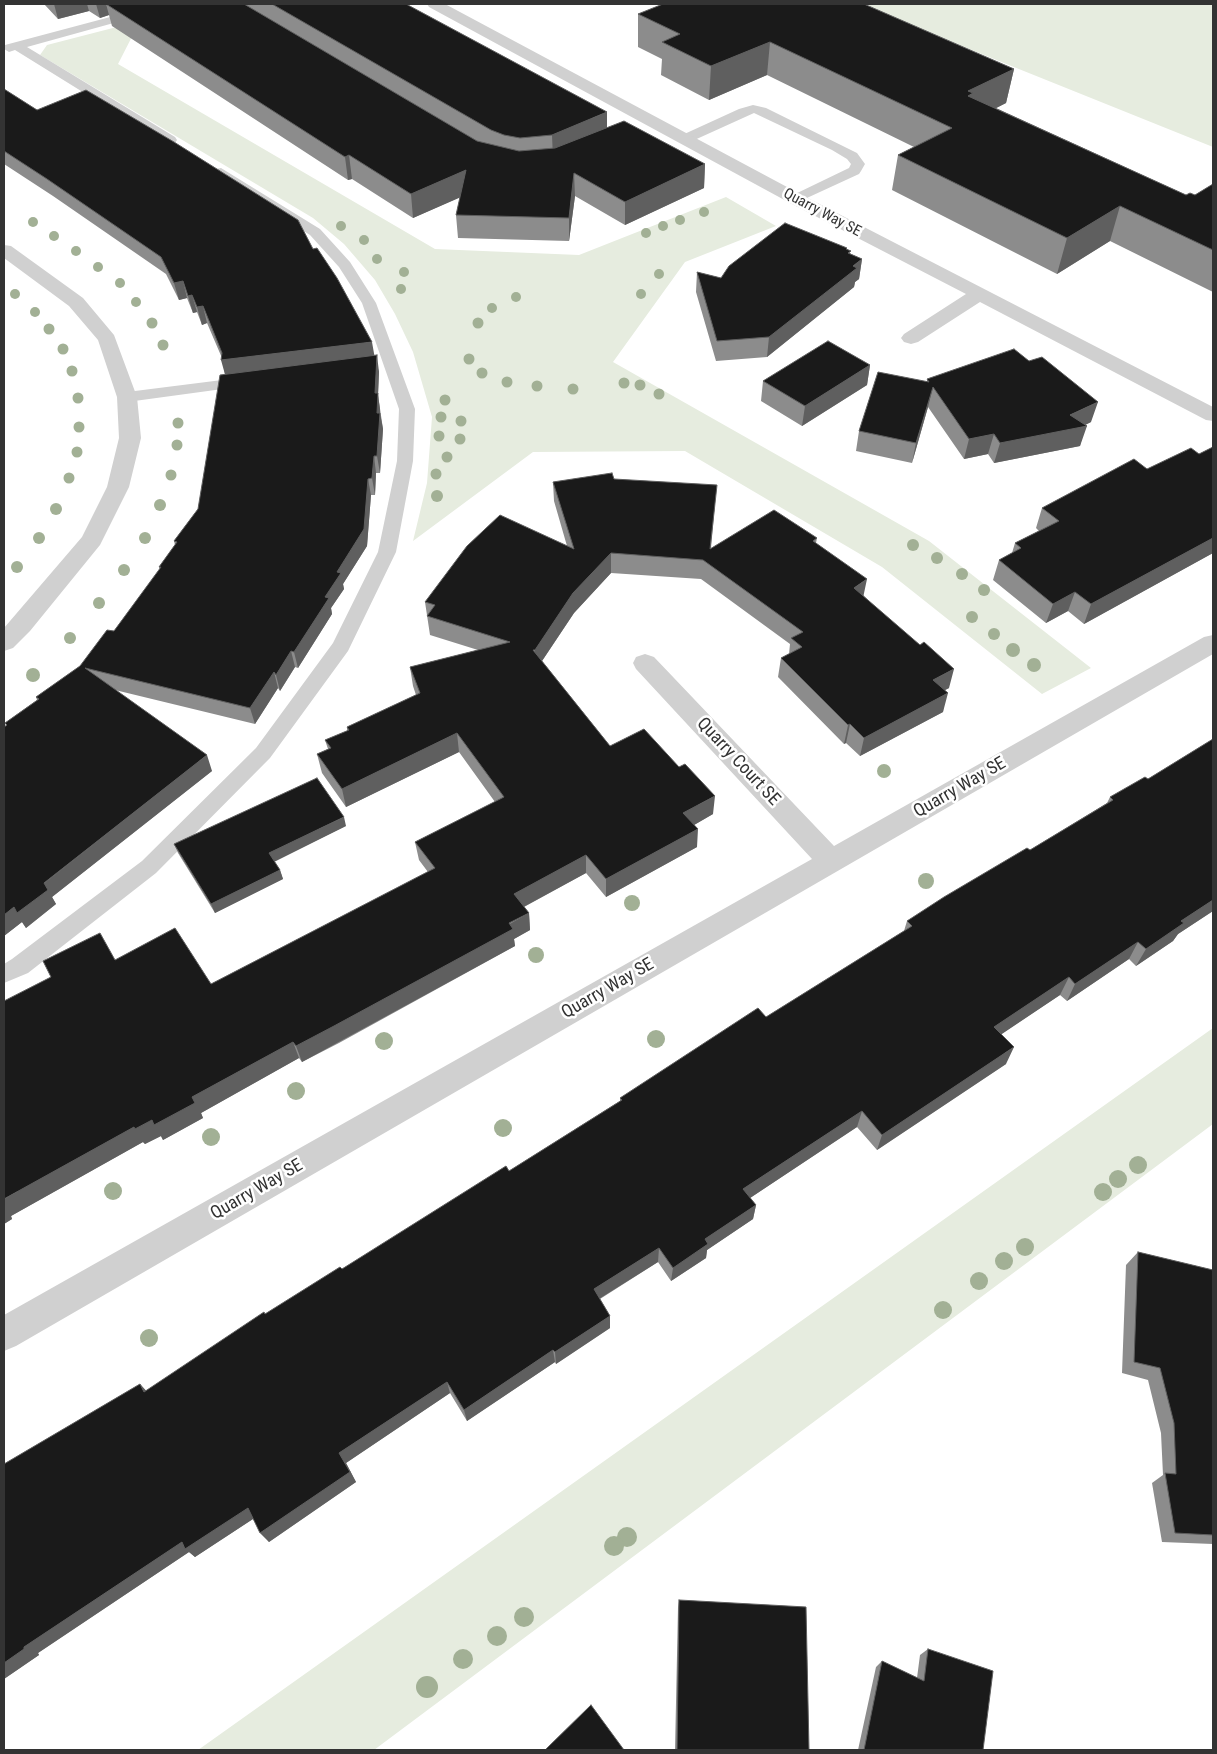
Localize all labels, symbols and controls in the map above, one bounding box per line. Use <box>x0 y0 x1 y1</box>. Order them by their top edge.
street label: Quarry Way SE <box>780 185 864 241</box>
street label: Quarry Court SE <box>692 713 784 811</box>
street label: Quarry Way SE <box>910 753 1010 823</box>
street label: Quarry Way SE <box>558 954 658 1024</box>
street label: Quarry Way SE <box>207 1155 307 1225</box>

